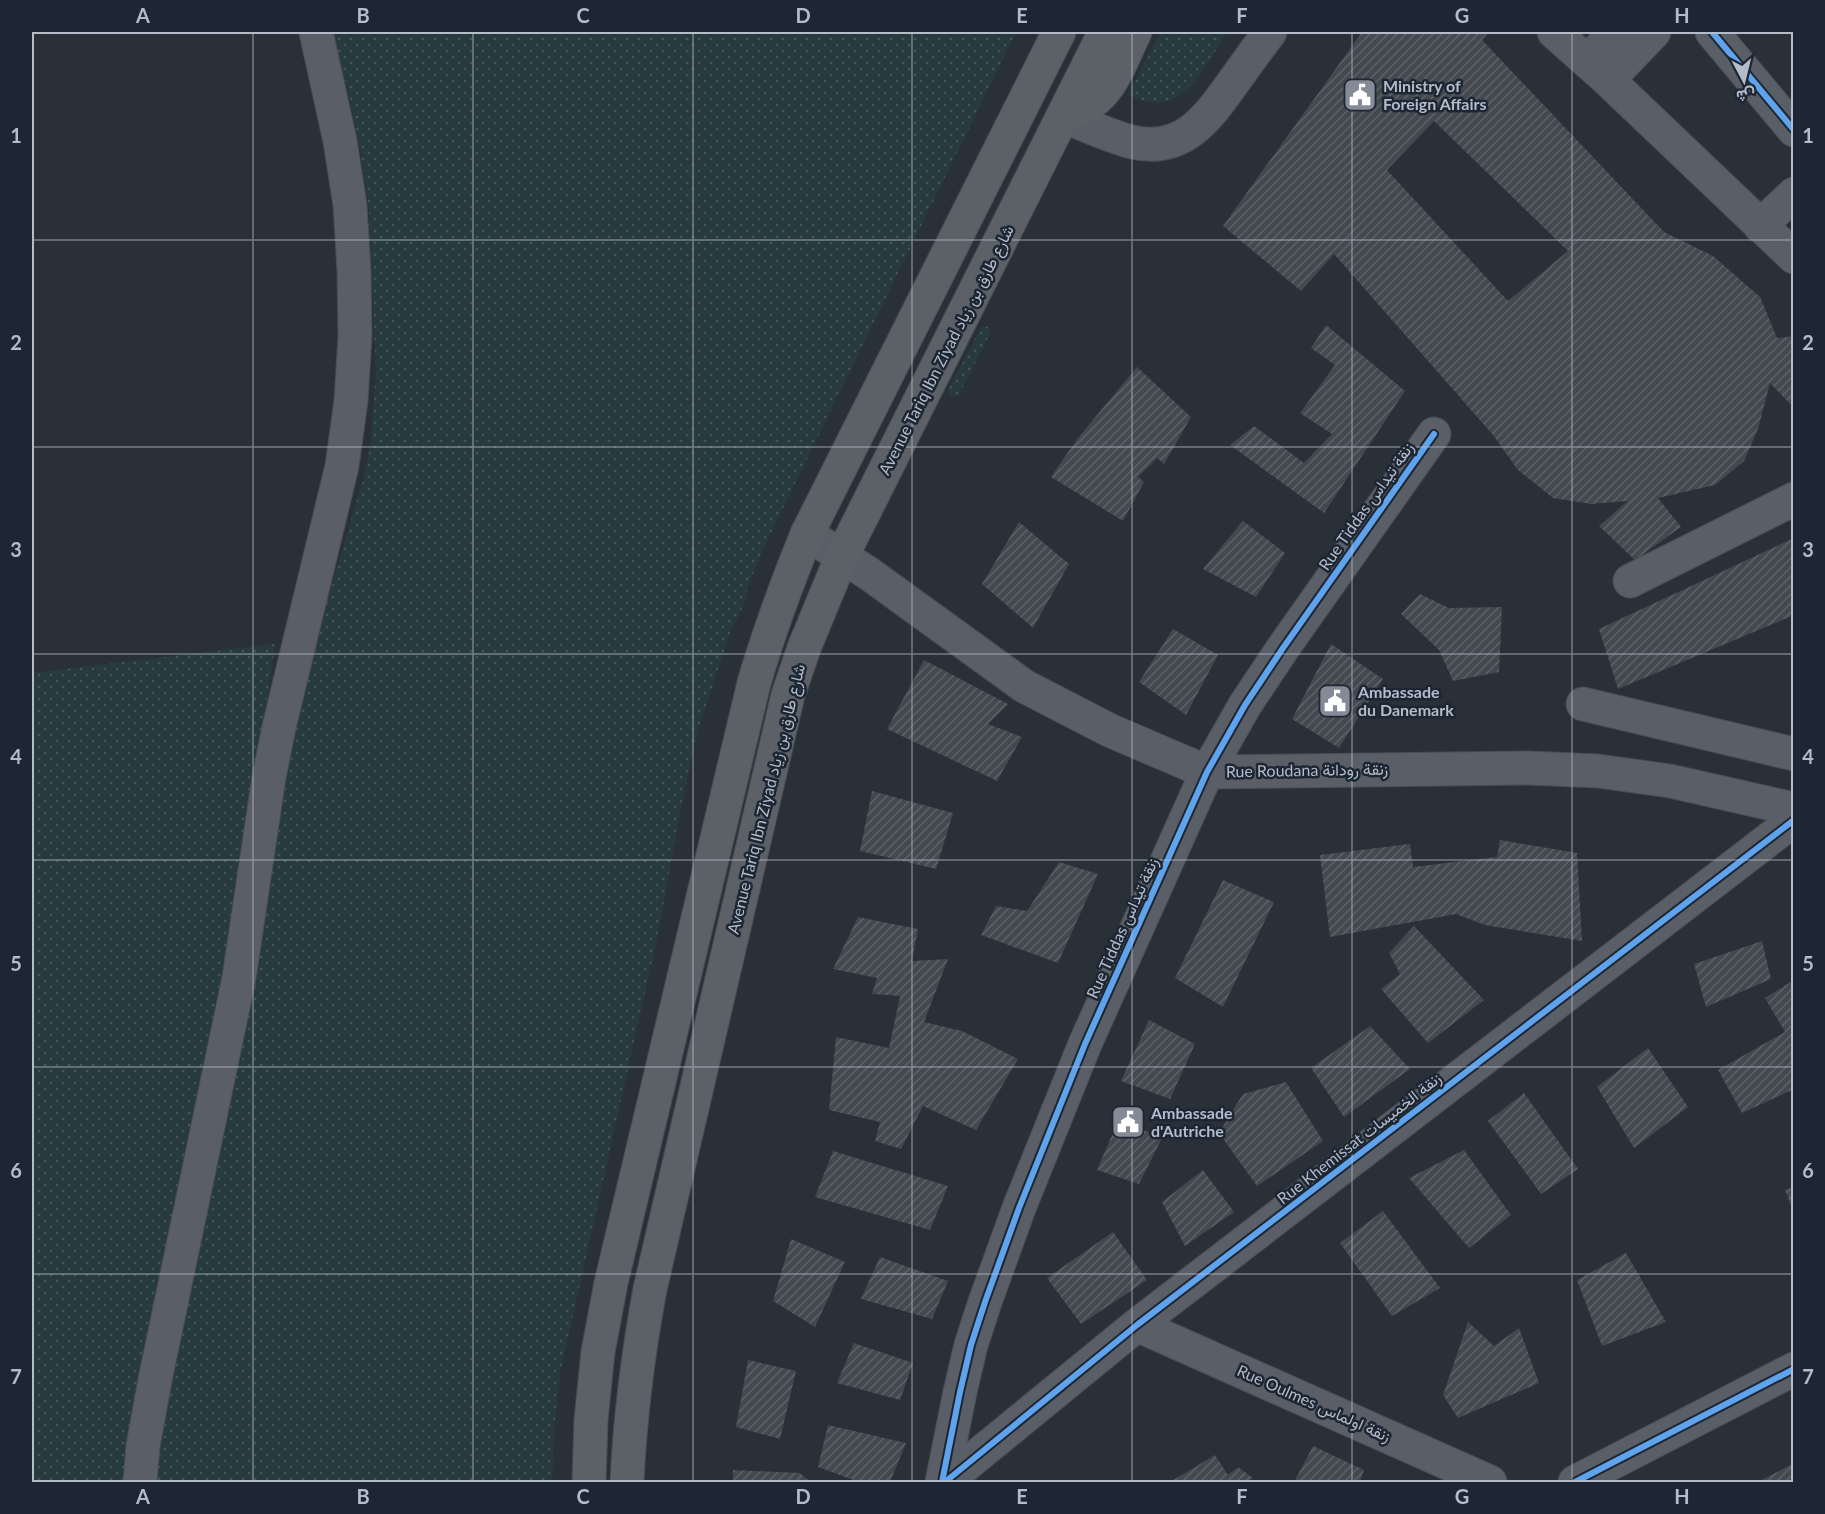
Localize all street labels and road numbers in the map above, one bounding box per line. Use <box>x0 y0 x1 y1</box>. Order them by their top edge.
street label: Avenue Tariq Ibn Ziyad شارع طارق بن زياد <box>874 222 1020 479</box>
street label: Rue Tiddas زنقة تيداس <box>1314 438 1419 575</box>
street label: Avenue Tariq Ibn Ziyad شارع طارق بن زياد <box>723 662 811 937</box>
street label: Rue Roudana زنقة رودانة <box>1226 759 1388 782</box>
street label: Rue Tiddas زنقة تيداس <box>1082 855 1163 1002</box>
street label: Rue Khemissat زنقة الخميسات <box>1273 1068 1446 1209</box>
street label: Rue Oulmes زنقة اولماس <box>1234 1360 1394 1447</box>

